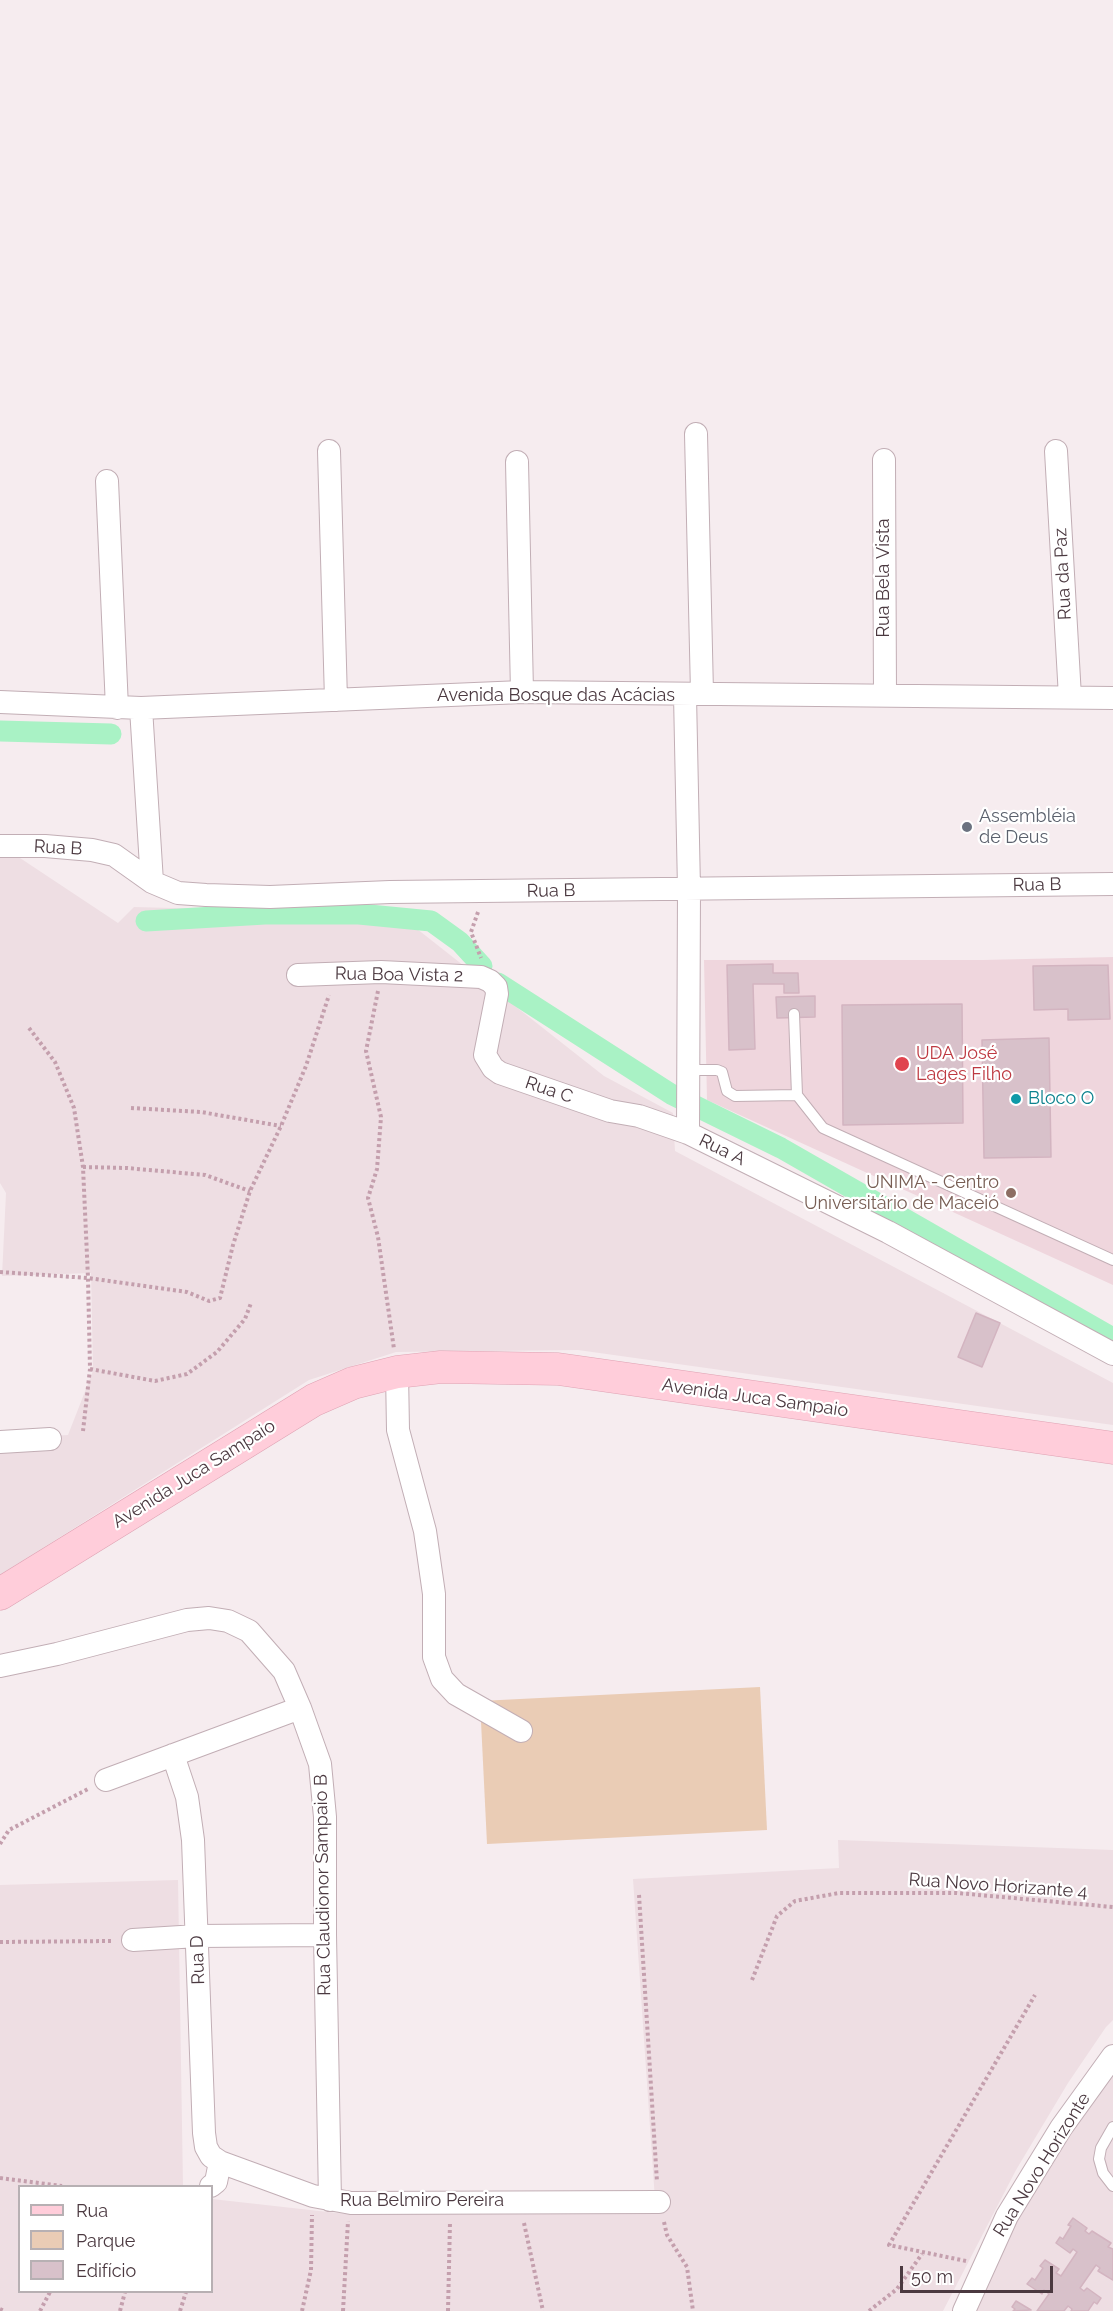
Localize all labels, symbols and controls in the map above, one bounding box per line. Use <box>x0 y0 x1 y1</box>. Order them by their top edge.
street label: Rua Bela Vista <box>873 518 895 638</box>
street label: Rua da Paz <box>1050 527 1076 621</box>
street label: Avenida Bosque das Acácias <box>437 685 675 707</box>
place label: Assembléia de Deus <box>979 806 1076 848</box>
marker: Assembléia de Deus <box>960 820 974 834</box>
street label: Rua B <box>33 836 83 860</box>
street label: Rua B <box>1012 874 1062 896</box>
street label: Rua B <box>526 880 576 902</box>
street label: Rua Boa Vista 2 <box>335 963 463 987</box>
place label: UDA José Lages Filho <box>916 1043 1012 1086</box>
marker: UDA José Lages Filho <box>893 1055 911 1073</box>
street label: Rua C <box>522 1072 576 1108</box>
place label: Bloco O <box>1028 1088 1094 1110</box>
marker: Bloco O <box>1009 1092 1023 1106</box>
street label: Rua A <box>695 1130 749 1170</box>
place label: UNIMA - Centro Universitário de Maceió <box>804 1172 999 1214</box>
marker: UNIMA - Centro Universitário de Maceió <box>1004 1186 1018 1200</box>
street label: Avenida Juca Sampaio <box>661 1374 849 1422</box>
street label: Avenida Juca Sampaio <box>109 1415 279 1533</box>
street label: Rua Claudionor Sampaio B <box>310 1774 336 1996</box>
street label: Rua Novo Horizante 4 <box>908 1869 1088 1903</box>
street label: Rua D <box>186 1935 210 1985</box>
street label: Rua Novo Horizonte <box>989 2089 1095 2241</box>
legend <box>18 2185 213 2293</box>
street label: Rua Belmiro Pereira <box>340 2190 504 2212</box>
text: Rua <box>76 2200 108 2221</box>
text: Parque <box>76 2230 135 2251</box>
scale bar <box>903 2254 1056 2292</box>
text: Edifício <box>76 2260 136 2281</box>
text: 50 m <box>911 2266 953 2287</box>

